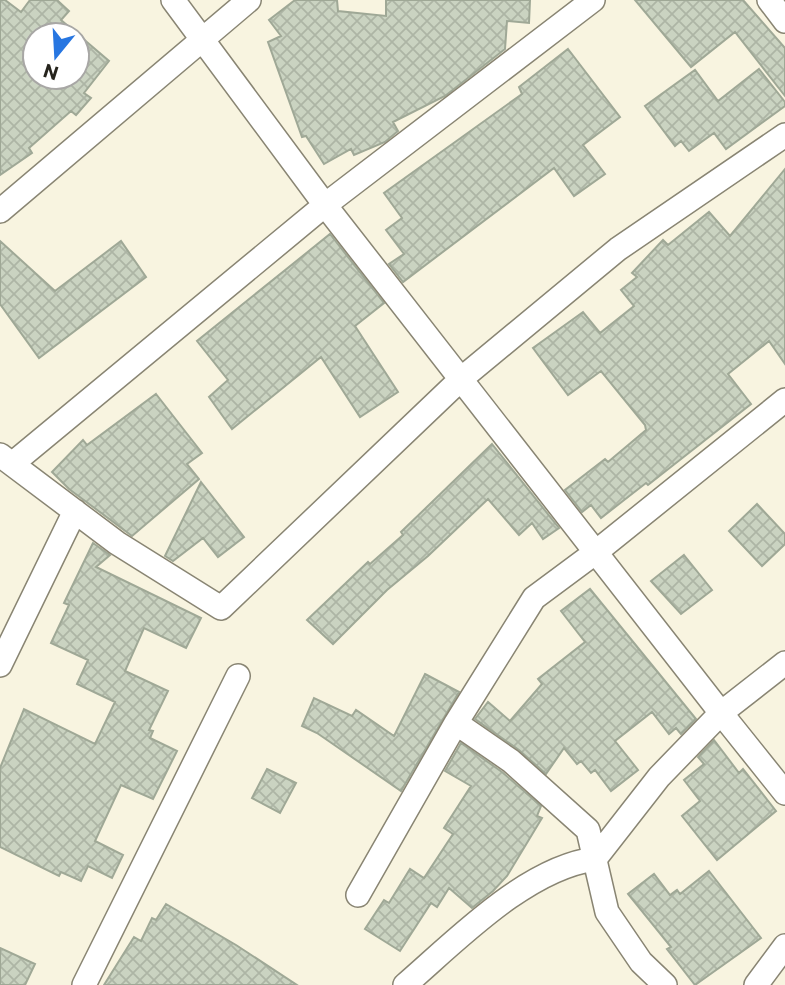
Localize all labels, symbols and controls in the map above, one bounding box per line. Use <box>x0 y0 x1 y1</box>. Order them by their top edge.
north arrow <box>21 21 91 91</box>
text: N <box>40 60 61 86</box>

